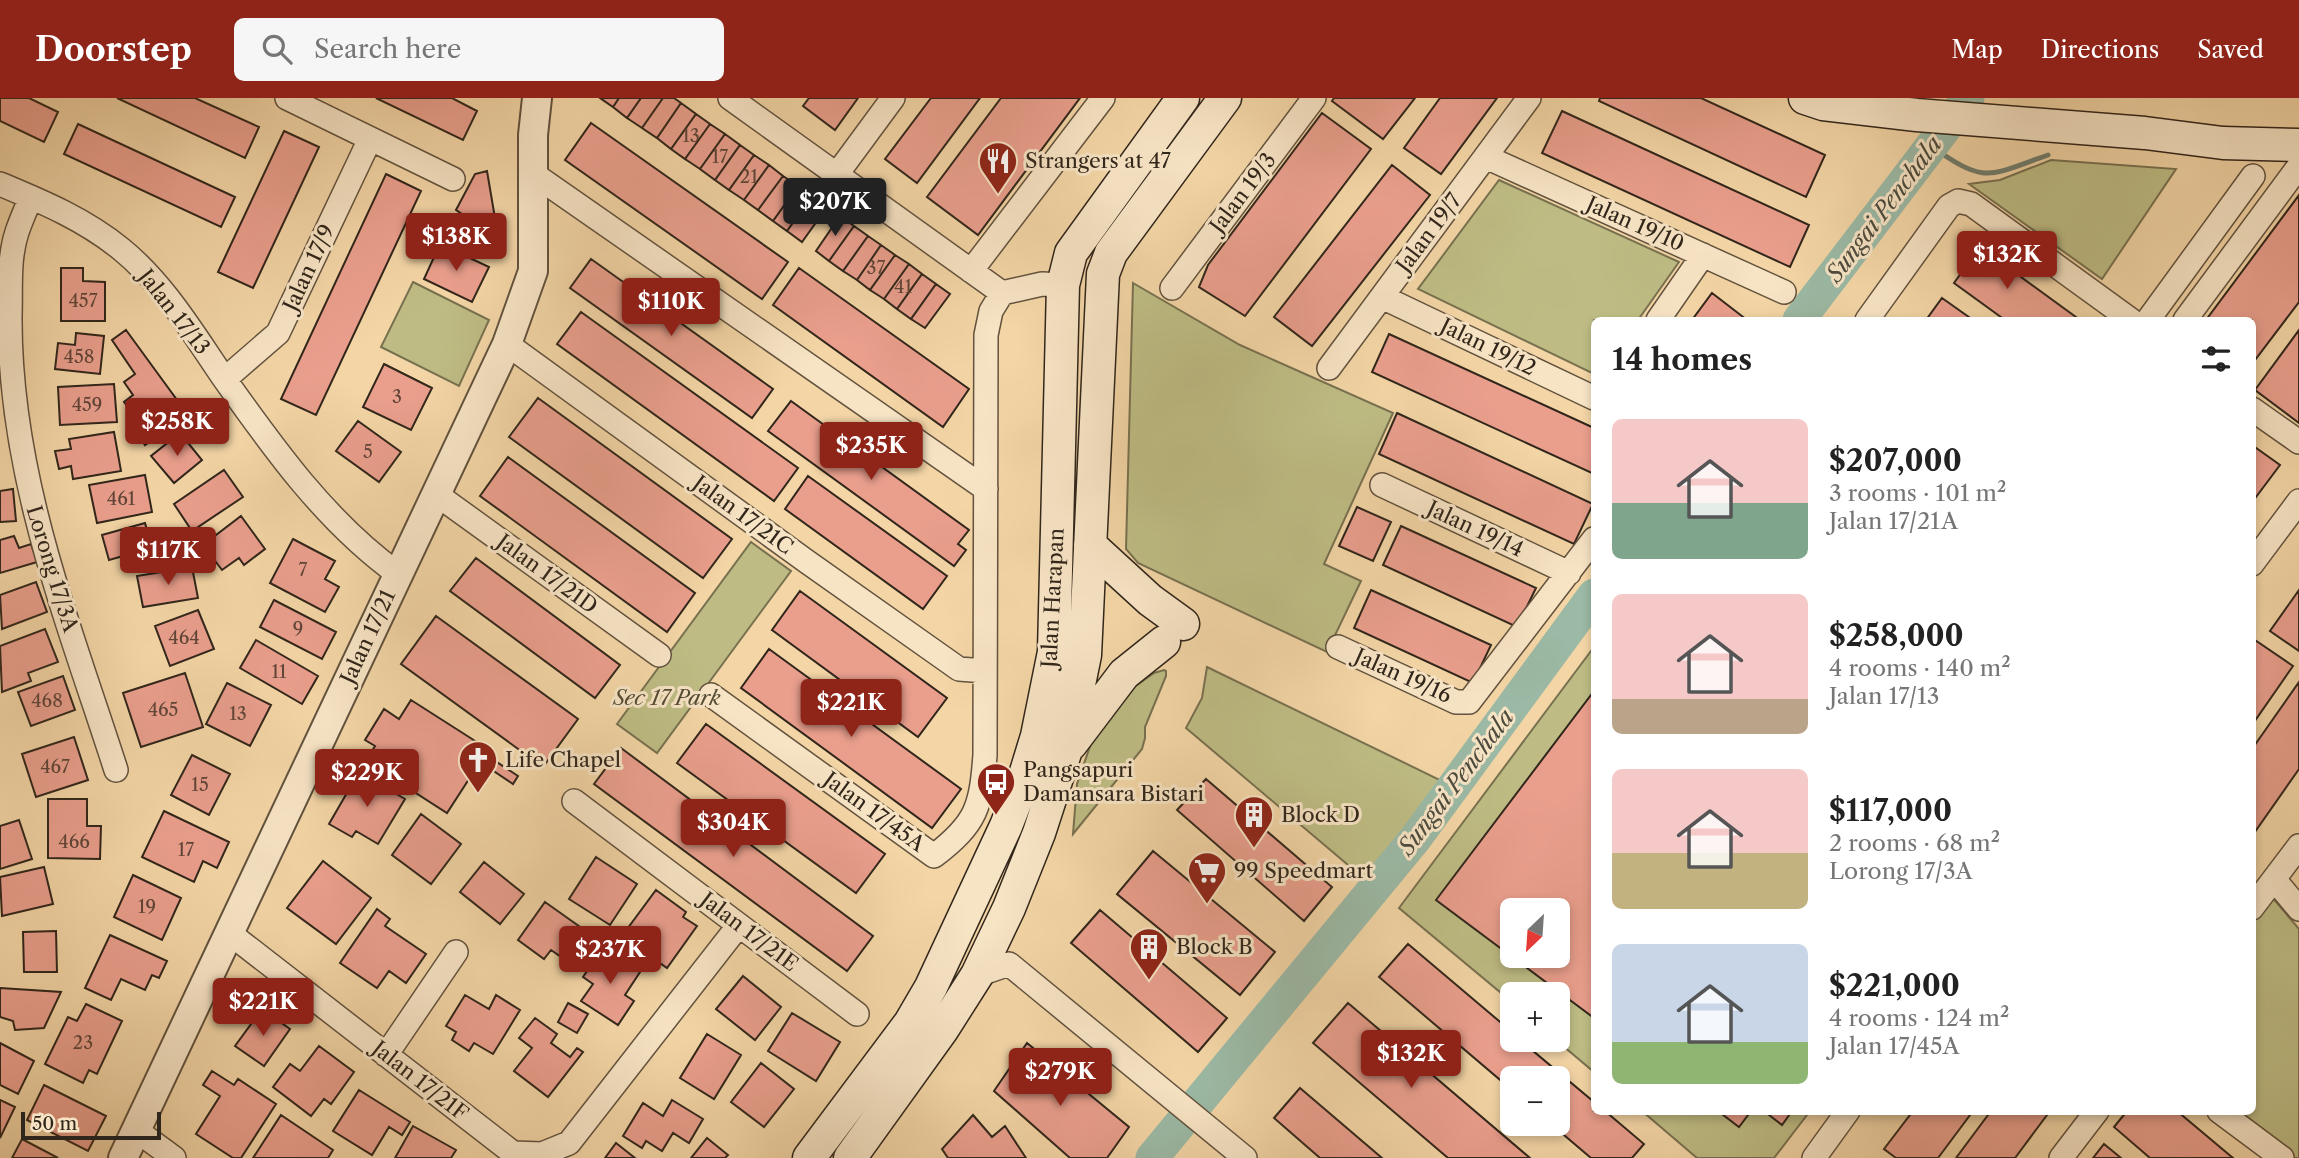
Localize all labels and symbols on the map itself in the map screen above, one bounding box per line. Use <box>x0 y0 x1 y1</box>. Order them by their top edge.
house number: 13 <box>682 125 700 147</box>
water label: Sungai Penchala <box>1819 130 1948 289</box>
restaurant icon: Strangers at 47 <box>977 140 1019 195</box>
house number: 17 <box>712 146 728 168</box>
place label: Strangers at 47 <box>1025 148 1172 173</box>
street label: Jalan 19/3 <box>1203 148 1281 240</box>
house number: 21 <box>740 166 758 188</box>
pin: $207K <box>786 178 884 238</box>
street label: Jalan 19/7 <box>1389 188 1467 280</box>
street label: Jalan 19/10 <box>1580 190 1688 256</box>
pin: $138K <box>407 214 505 273</box>
street label: Jalan 17/9 <box>276 220 339 318</box>
pin: $132K <box>1958 232 2056 291</box>
house number: 37 <box>867 257 886 279</box>
street label: Jalan 17/13 <box>132 262 215 359</box>
house number: 41 <box>894 276 912 298</box>
pin: $110K <box>622 278 720 338</box>
house number: 457 <box>68 290 98 312</box>
street label: Jalan 19/12 <box>1434 311 1540 380</box>
house number: 458 <box>64 346 94 368</box>
house number: 3 <box>392 386 402 408</box>
house number: 459 <box>72 394 102 416</box>
pin: $258K <box>128 398 226 458</box>
pin: $235K <box>822 422 920 482</box>
house number: 5 <box>363 441 373 463</box>
street label: Jalan 17/21C <box>686 468 798 559</box>
house number: 461 <box>107 488 136 510</box>
street label: Jalan 19/14 <box>1420 494 1527 562</box>
street label: Lorong 17/3A <box>21 503 84 636</box>
street label: Jalan 17/21D <box>490 527 603 618</box>
street label: Jalan Harapan <box>1036 527 1069 672</box>
pin: $117K <box>119 528 217 587</box>
house number: 7 <box>299 559 308 581</box>
street label: Jalan 17/21 <box>334 585 400 691</box>
house number: 9 <box>293 618 303 640</box>
house number: 464 <box>168 627 200 649</box>
street label: Jalan 19/16 <box>1348 642 1456 708</box>
house number: 11 <box>271 661 287 683</box>
pin: $221K <box>802 680 900 739</box>
park label: Sec 17 Park <box>611 685 721 710</box>
house number: 468 <box>31 690 63 712</box>
house number: 465 <box>148 699 178 721</box>
house number: 13 <box>229 703 247 725</box>
water label: Sungai Penchala <box>1391 703 1520 862</box>
church icon: Life Chapel <box>457 739 499 794</box>
place label: Life Chapel <box>505 747 621 772</box>
pin: $229K <box>318 750 416 809</box>
house number: 467 <box>40 756 70 778</box>
place label: Pangsapuri Damansara Bistari <box>1023 757 1204 806</box>
bus stop icon: Pangsapuri Damansara Bistari <box>975 761 1017 816</box>
street label: Jalan 17/45A <box>816 765 930 857</box>
house number: 15 <box>191 774 209 796</box>
building icon: Block D <box>1233 794 1275 849</box>
pin: $304K <box>684 800 782 859</box>
place label: Block D <box>1281 802 1360 827</box>
house number: 466 <box>58 831 90 853</box>
house number: 17 <box>178 839 194 861</box>
supermarket icon: 99 Speedmart <box>1186 850 1228 905</box>
place label: 99 Speedmart <box>1234 858 1373 883</box>
street label: Jalan 17/21E <box>693 885 803 976</box>
house number: 19 <box>138 896 156 918</box>
north arrow <box>1500 898 1570 968</box>
pin: $237K <box>561 926 659 986</box>
building icon: Block B <box>1128 926 1170 981</box>
place label: Block B <box>1176 934 1253 959</box>
pin: $221K <box>214 978 312 1038</box>
pin: $132K <box>1362 1030 1460 1090</box>
house number: 23 <box>73 1032 93 1054</box>
street label: Jalan 17/21F <box>365 1034 474 1126</box>
pin: $279K <box>1011 1048 1109 1108</box>
scale bar <box>21 1109 161 1141</box>

